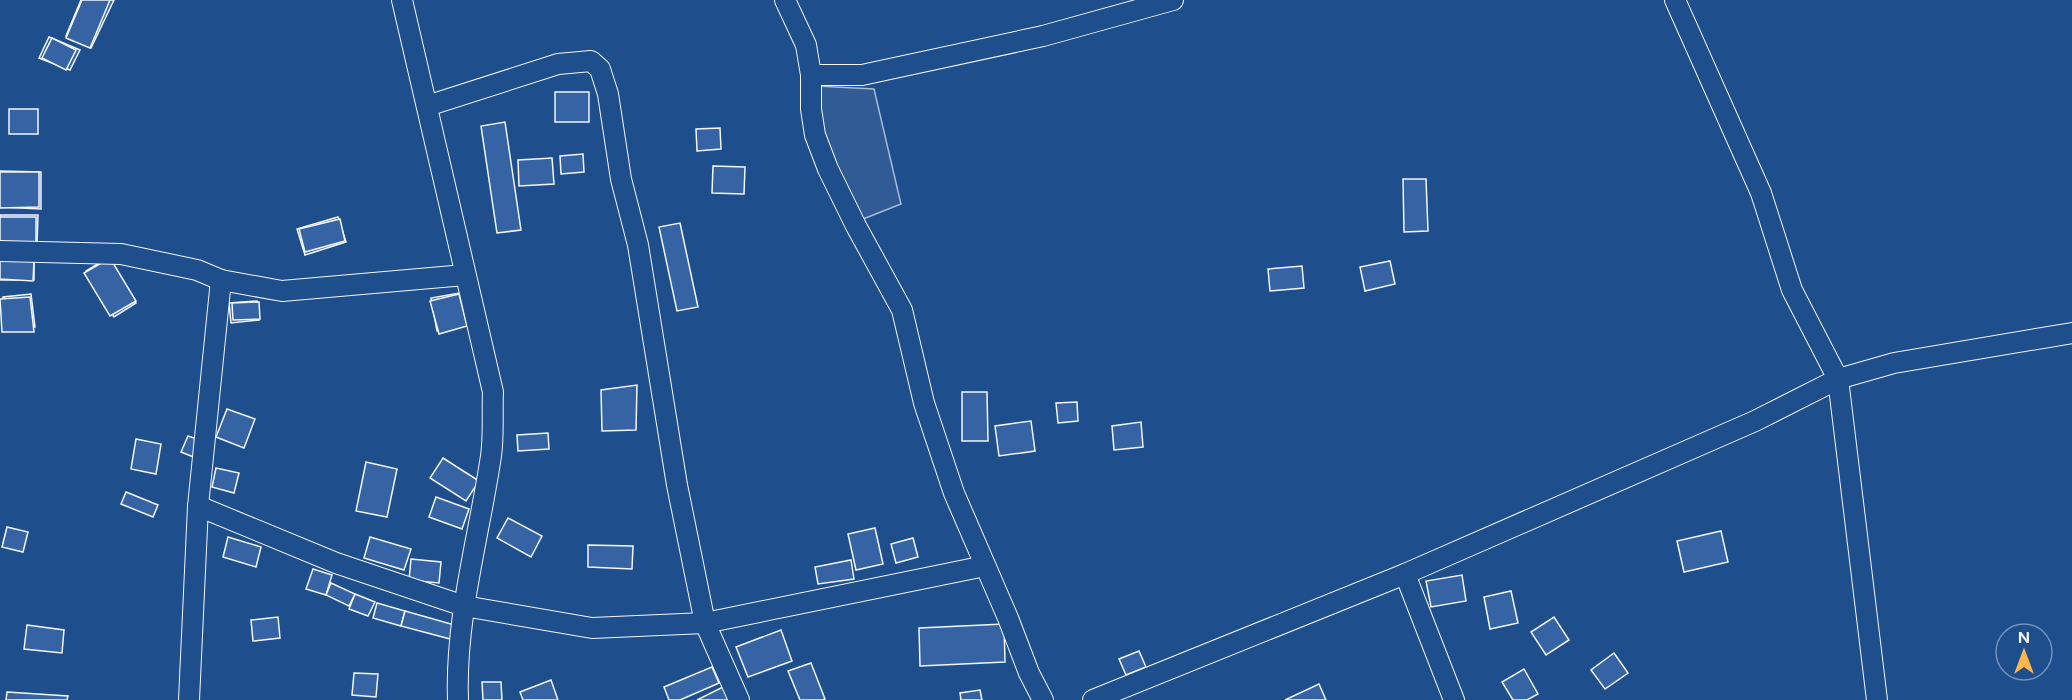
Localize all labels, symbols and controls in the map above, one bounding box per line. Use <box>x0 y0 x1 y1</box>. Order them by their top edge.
north arrow <box>1994 622 2054 682</box>
text: N <box>2018 628 2030 647</box>

